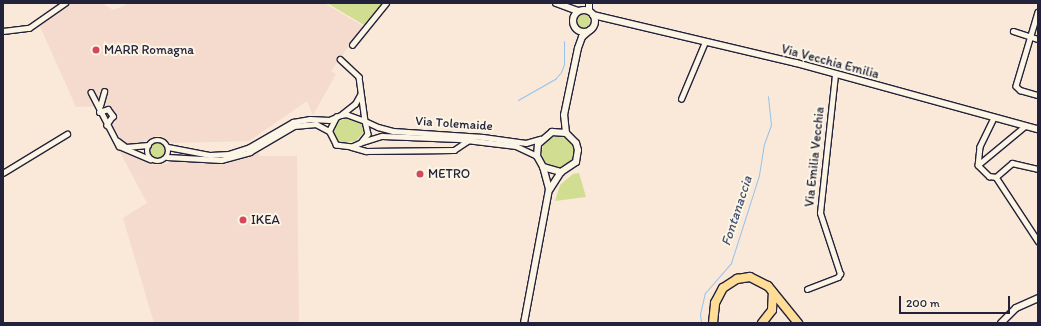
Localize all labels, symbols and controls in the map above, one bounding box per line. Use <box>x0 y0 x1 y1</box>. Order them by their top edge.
street label: Via Vecchia Emilia <box>779 41 881 83</box>
place label: MARR Romagna <box>104 42 194 58</box>
marker: MARR Romagna <box>91 45 101 55</box>
street label: Via Emilia Vecchia <box>802 106 828 208</box>
street label: Via Tolemaide <box>415 114 493 134</box>
place label: METRO <box>428 166 470 182</box>
marker: METRO <box>415 169 425 179</box>
water label: Fontanaccia <box>718 174 756 248</box>
place label: IKEA <box>251 212 280 228</box>
marker: IKEA <box>238 215 248 225</box>
scale bar <box>901 288 1012 314</box>
text: 200 m <box>906 296 940 310</box>

